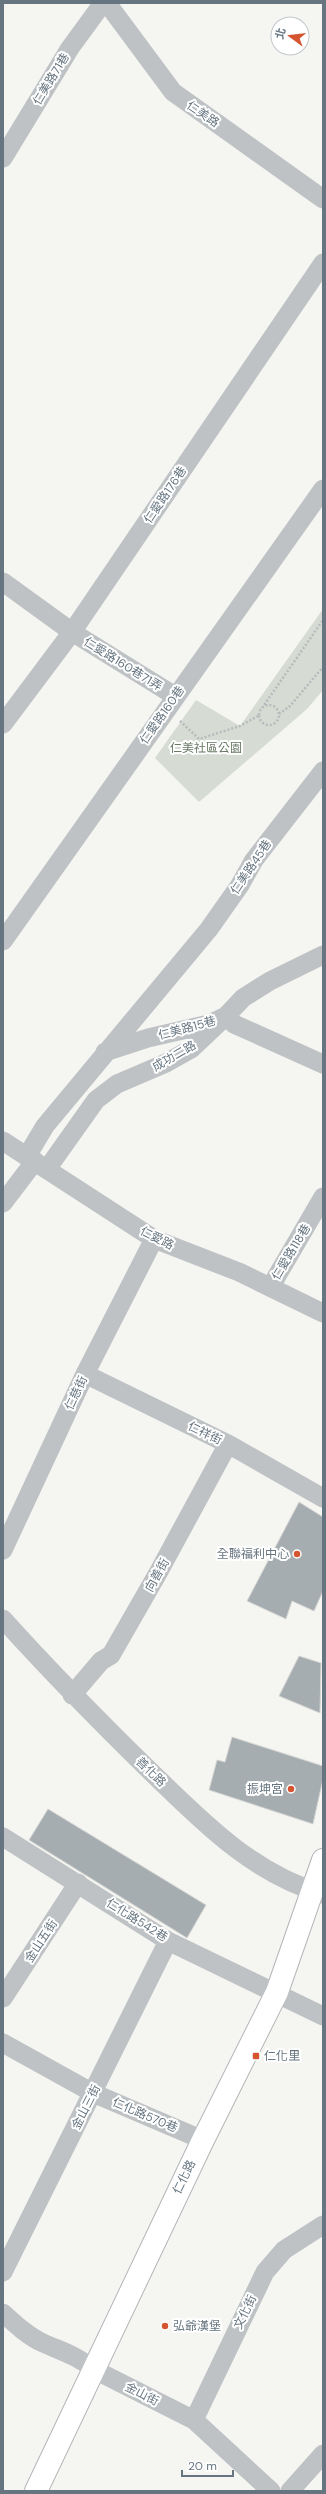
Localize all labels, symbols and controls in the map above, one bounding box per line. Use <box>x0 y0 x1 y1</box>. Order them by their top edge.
north arrow <box>270 16 310 56</box>
text: 北 <box>272 26 289 41</box>
street label: 仁美路71巷 <box>29 50 73 108</box>
street label: 仁美路 <box>184 97 222 131</box>
street label: 仁愛路176巷 <box>140 463 190 527</box>
street label: 仁愛路160巷71弄 <box>81 633 165 695</box>
street label: 仁愛路160巷 <box>136 683 188 747</box>
park label: 仁美社區公園 <box>170 740 242 756</box>
street label: 仁美路45巷 <box>227 837 275 897</box>
street label: 仁美路15巷 <box>156 1013 218 1043</box>
street label: 成功二路 <box>149 1037 199 1075</box>
street label: 仁愛路118巷 <box>268 1221 314 1283</box>
street label: 仁愛路 <box>137 1223 177 1253</box>
street label: 仁慈街 <box>61 1373 91 1413</box>
street label: 仁祥街 <box>185 1418 225 1448</box>
place label: 全聯福利中心 <box>217 1546 289 1562</box>
marker: 全聯福利中心 <box>292 1549 302 1559</box>
street label: 向善街 <box>141 1555 173 1595</box>
street label: 善化路 <box>132 1754 170 1790</box>
place label: 振坤宮 <box>247 1781 283 1797</box>
marker: 振坤宮 <box>286 1784 296 1794</box>
street label: 仁化路542巷 <box>103 1895 171 1945</box>
street label: 金山五街 <box>21 1917 61 1965</box>
place label: 仁化里 <box>264 2048 300 2064</box>
marker: 仁化里 <box>251 2051 261 2061</box>
street label: 金山三街 <box>68 2082 104 2132</box>
street label: 仁化路570巷 <box>110 2094 180 2136</box>
street label: 仁化路 <box>169 2157 199 2197</box>
street label: 文化街 <box>230 2292 260 2332</box>
place label: 弘爺漢堡 <box>173 2318 221 2334</box>
marker: 弘爺漢堡 <box>160 2321 170 2331</box>
street label: 金山街 <box>122 2379 162 2409</box>
scale bar <box>182 2452 233 2478</box>
text: 20 m <box>188 2458 217 2474</box>

